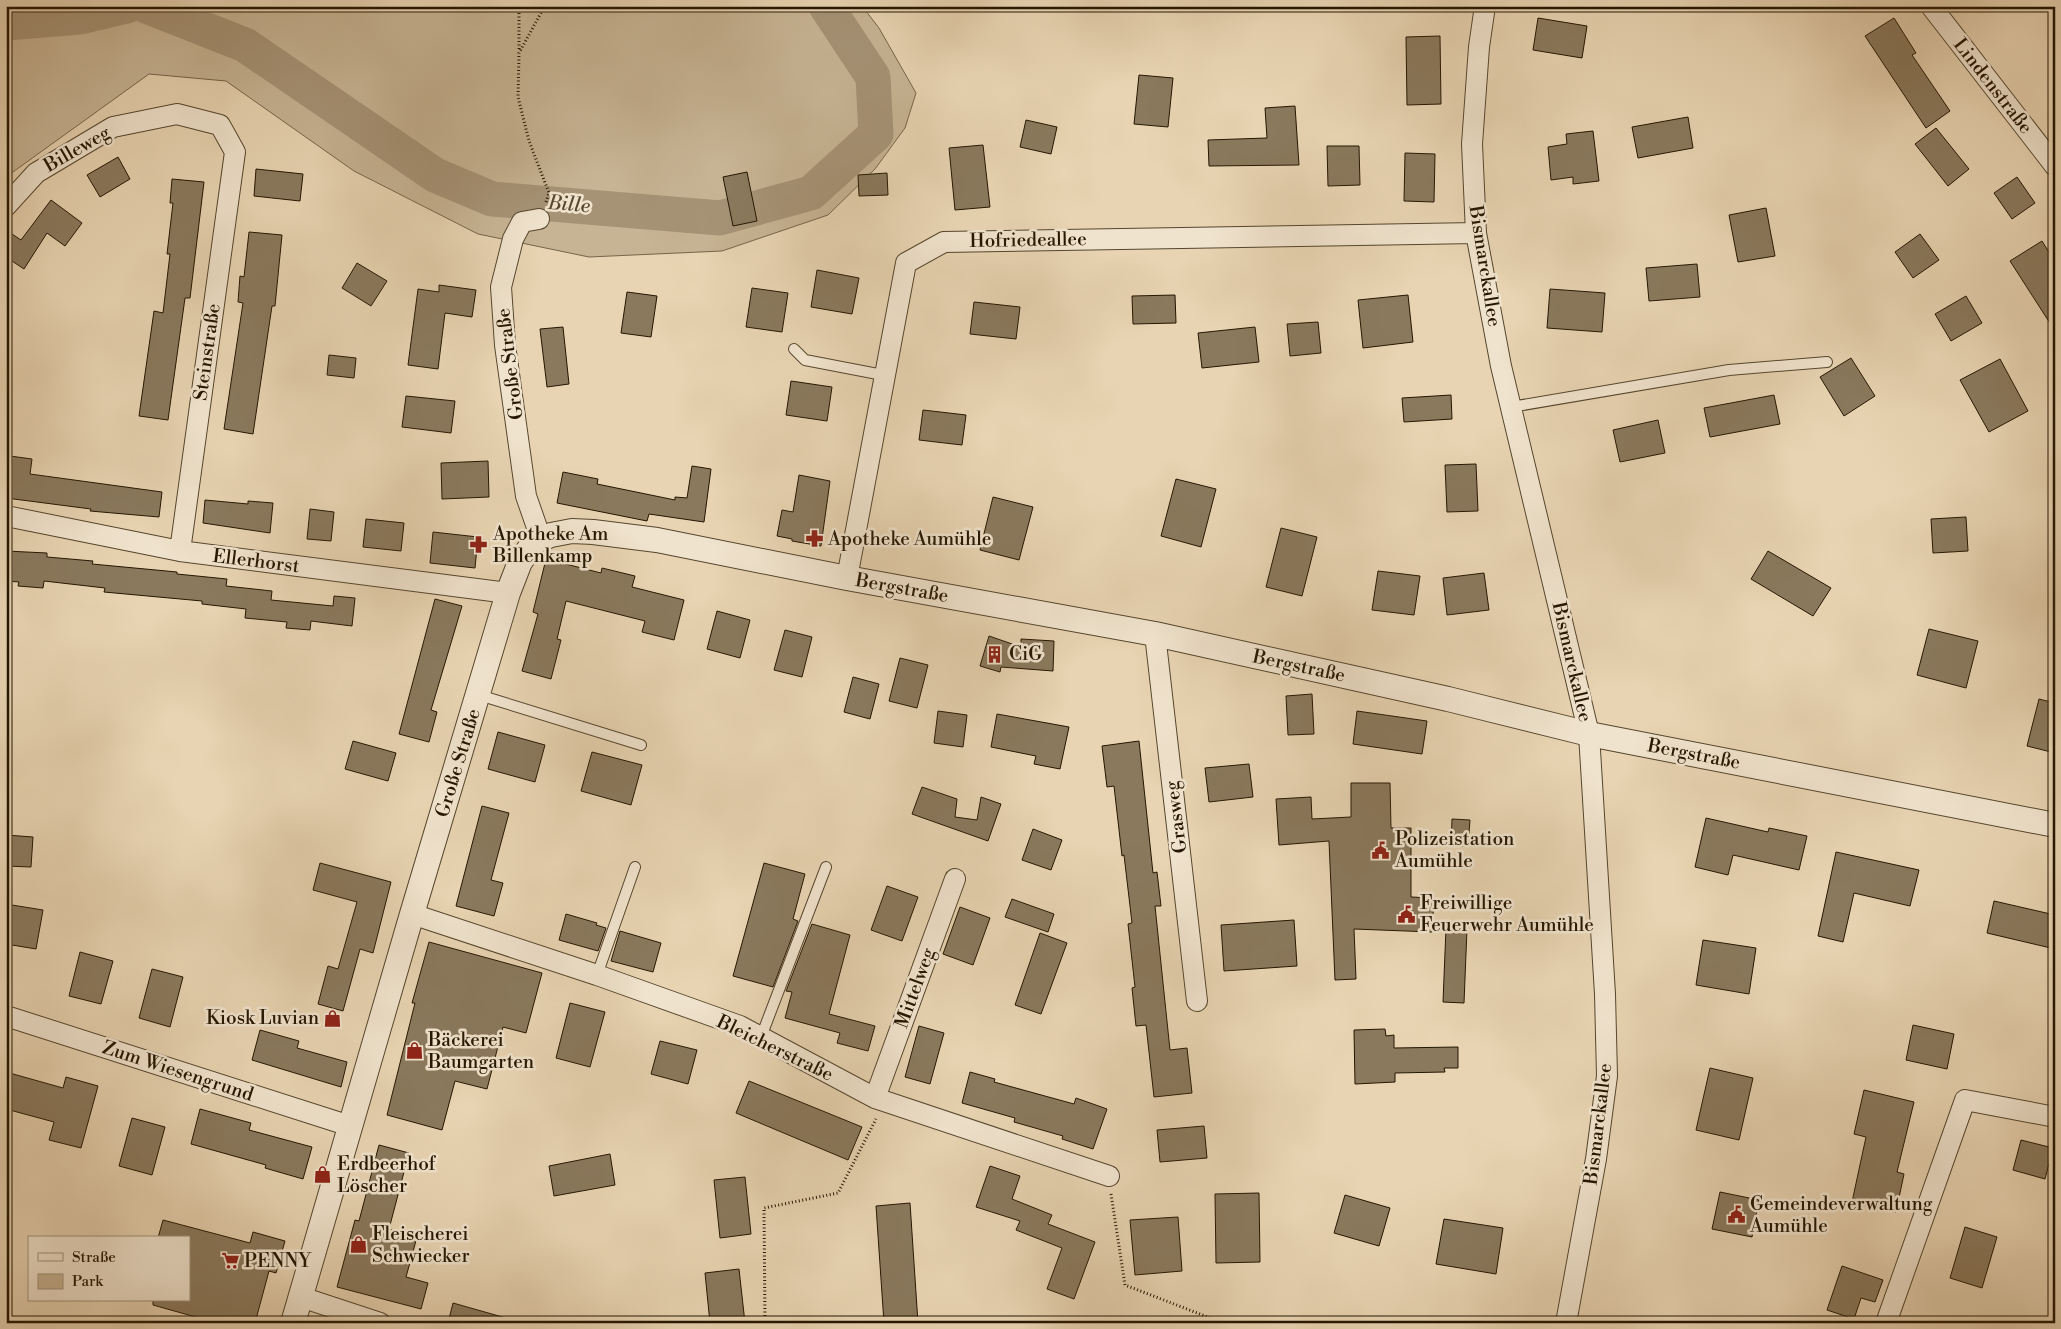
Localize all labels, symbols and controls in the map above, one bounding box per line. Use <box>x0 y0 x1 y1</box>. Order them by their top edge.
street label: Lindenstraße <box>1948 33 2038 139</box>
street label: Billeweg <box>39 120 115 178</box>
water label: Bille <box>546 191 592 219</box>
street label: Bismarckallee <box>1463 203 1506 328</box>
street label: Hofriedeallee <box>969 227 1087 253</box>
street label: Steinstraße <box>188 302 226 402</box>
street label: Große Straße <box>491 307 529 421</box>
place label: Apotheke Am Billenkamp <box>492 522 609 568</box>
place label: Apotheke Aumühle <box>827 527 991 551</box>
pharmacy icon: Apotheke Aumühle <box>804 529 824 549</box>
pharmacy icon: Apotheke Am Billenkamp <box>469 535 489 555</box>
street label: Ellerhorst <box>211 544 301 578</box>
street label: Bergstraße <box>853 568 950 608</box>
street label: Bismarckallee <box>1546 599 1597 724</box>
place label: CiG <box>1009 642 1042 666</box>
building icon: CiG <box>985 644 1005 664</box>
street label: Bergstraße <box>1250 644 1347 688</box>
street label: Große Straße <box>430 706 486 820</box>
street label: Bergstraße <box>1645 733 1742 775</box>
street label: Grasweg <box>1160 779 1192 855</box>
place label: Polizeistation Aumühle <box>1394 827 1514 873</box>
public building icon: Polizeistation Aumühle <box>1371 840 1391 860</box>
place label: Freiwillige Feuerwehr Aumühle <box>1420 891 1594 937</box>
public building icon: Freiwillige Feuerwehr Aumühle <box>1396 904 1416 924</box>
street label: Mittelweg <box>889 944 941 1031</box>
place label: Kiosk Luvian <box>206 1006 319 1030</box>
shop icon: Kiosk Luvian <box>323 1008 343 1028</box>
street label: Bleicherstraße <box>712 1009 837 1087</box>
place label: Bäckerei Baumgarten <box>427 1028 534 1074</box>
street label: Zum Wiesengrund <box>99 1035 257 1107</box>
shop icon: Bäckerei Baumgarten <box>404 1041 424 1061</box>
street label: Bismarckallee <box>1579 1062 1617 1187</box>
place label: Erdbeerhof Löscher <box>337 1152 437 1198</box>
shop icon: Erdbeerhof Löscher <box>313 1165 333 1185</box>
place label: Gemeindeverwaltung Aumühle <box>1749 1192 1933 1238</box>
public building icon: Gemeindeverwaltung Aumühle <box>1726 1205 1746 1225</box>
place label: Fleischerei Schwiecker <box>372 1222 470 1268</box>
shop icon: Fleischerei Schwiecker <box>348 1235 368 1255</box>
legend <box>28 1236 190 1302</box>
text: Straße <box>72 1248 116 1267</box>
place label: PENNY <box>244 1249 312 1273</box>
supermarket icon: PENNY <box>220 1251 240 1271</box>
text: Park <box>72 1272 104 1291</box>

